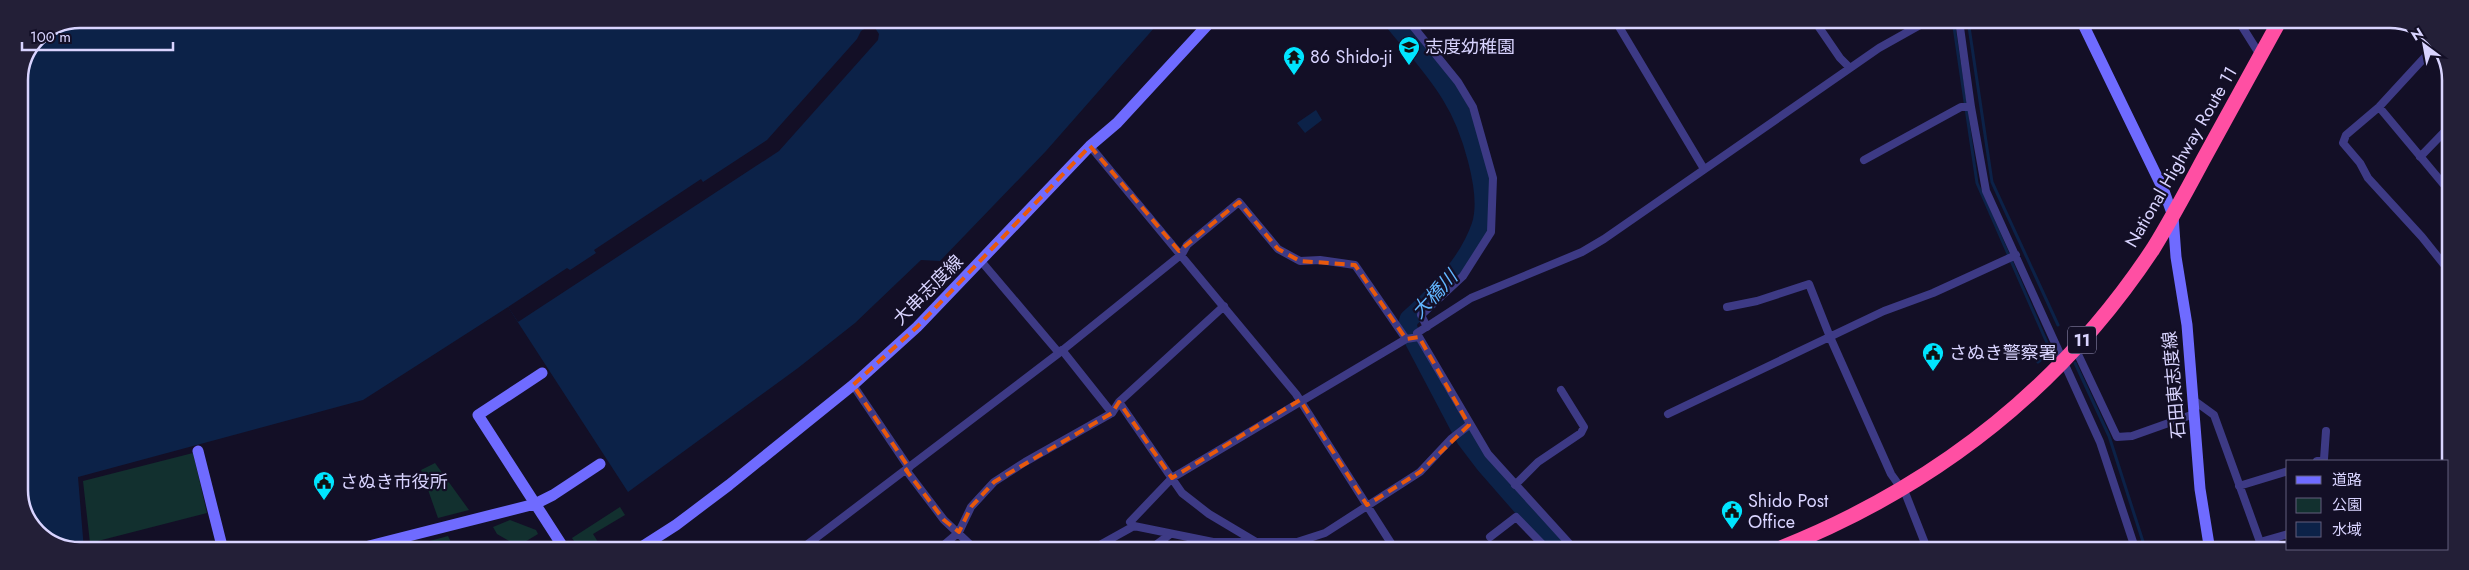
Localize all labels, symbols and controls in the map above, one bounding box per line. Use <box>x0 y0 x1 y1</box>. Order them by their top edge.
scale bar <box>22 20 174 52</box>
north arrow <box>2399 20 2449 70</box>
text: N <box>2407 23 2427 45</box>
text: 100 m <box>30 26 71 48</box>
place label: 志度幼稚園 <box>1425 34 1515 60</box>
school or university icon: 志度幼稚園 <box>1397 35 1421 66</box>
place label: 86 Shido-ji <box>1310 44 1393 70</box>
temple icon: 86 Shido-ji <box>1282 45 1306 76</box>
street label: National Highway Route 11 <box>2119 62 2243 252</box>
street label: 大串志度線 <box>887 249 969 331</box>
water label: 大橋川 <box>1405 263 1465 324</box>
road number: 11 <box>2068 326 2096 354</box>
street label: 石田東志度線 <box>2156 330 2192 440</box>
place label: さぬき警察署 <box>1949 340 2057 366</box>
public building icon: さぬき警察署 <box>1921 341 1945 372</box>
legend <box>2286 460 2449 550</box>
place label: さぬき市役所 <box>340 469 448 495</box>
text: 道路 <box>2332 469 2362 491</box>
public building icon: さぬき市役所 <box>312 470 336 501</box>
place label: Shido Post Office <box>1748 488 1829 535</box>
text: 公園 <box>2332 494 2362 516</box>
public building icon: Shido Post Office <box>1720 499 1744 530</box>
text: 水域 <box>2332 519 2362 541</box>

